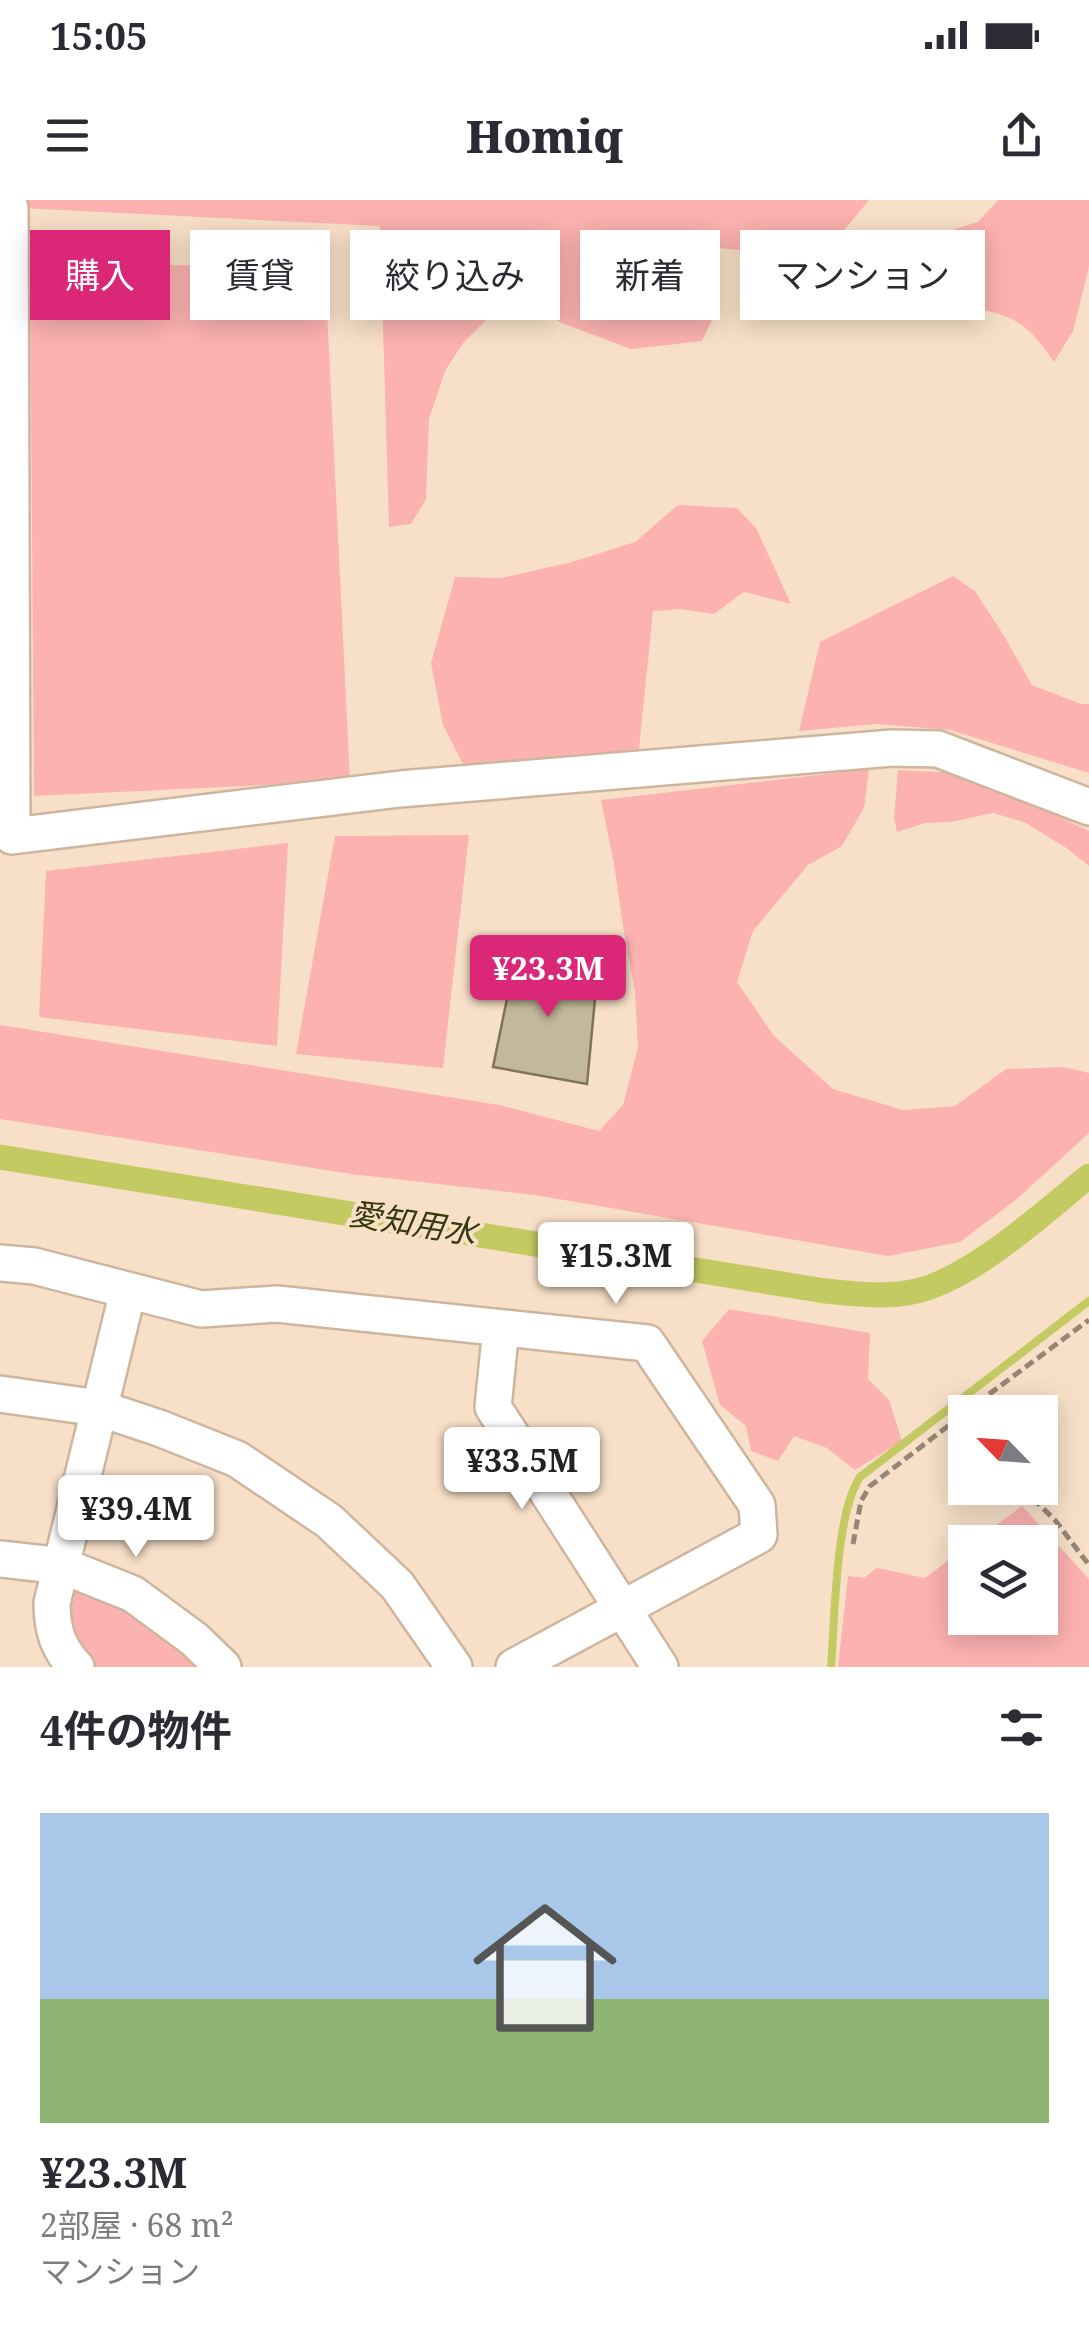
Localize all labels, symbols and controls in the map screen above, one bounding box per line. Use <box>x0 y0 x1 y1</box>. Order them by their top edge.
text: 15:05 <box>50 9 147 61</box>
text: Homiq <box>466 105 623 166</box>
icon: menu <box>40 108 95 163</box>
icon: share <box>994 108 1049 163</box>
chip: 購入 <box>30 230 170 320</box>
chip: 賃貸 <box>190 230 330 320</box>
chip: 絞り込み <box>350 230 560 320</box>
chip: 新着 <box>580 230 720 320</box>
chip: マンション <box>740 230 985 320</box>
pin: ¥23.3M <box>467 935 629 1020</box>
text: ¥23.3M <box>492 946 604 989</box>
water label: 愛知用水 <box>346 1191 483 1254</box>
pin: ¥15.3M <box>535 1222 697 1307</box>
text: ¥15.3M <box>560 1233 672 1276</box>
north arrow <box>948 1395 1058 1505</box>
map controls <box>948 1395 1058 1635</box>
pin: ¥33.5M <box>441 1427 603 1512</box>
text: ¥33.5M <box>466 1438 578 1481</box>
pin: ¥39.4M <box>55 1475 217 1560</box>
text: ¥39.4M <box>80 1486 192 1529</box>
button: layers <box>948 1525 1058 1635</box>
icon: filters <box>994 1700 1049 1755</box>
text: 4件の物件 <box>40 1701 232 1758</box>
icon: home <box>455 1878 635 2058</box>
text: ¥23.3M <box>40 2143 187 2200</box>
text: 2部屋 · 68 m² <box>40 2203 234 2246</box>
text: マンション <box>40 2249 200 2292</box>

